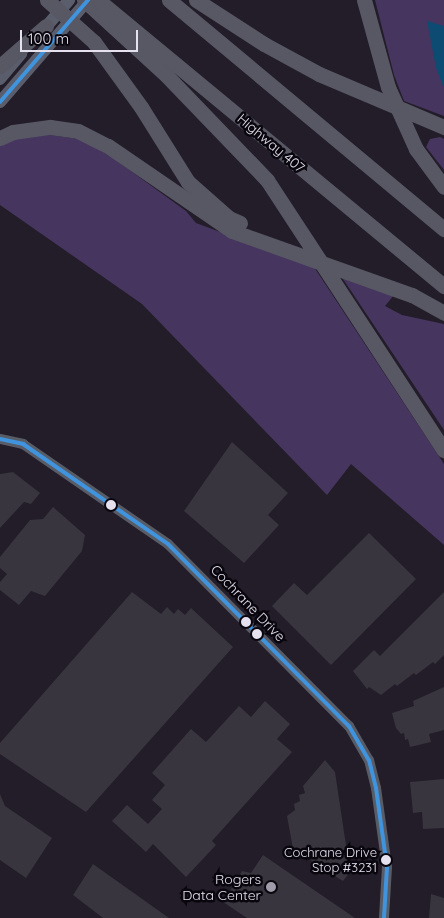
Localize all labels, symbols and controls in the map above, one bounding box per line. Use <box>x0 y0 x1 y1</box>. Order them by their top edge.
scale bar <box>22 20 140 52</box>
text: 100 m <box>28 29 69 48</box>
street label: Highway 407 <box>234 110 308 176</box>
unlabelled marker <box>106 500 116 510</box>
street label: Cochrane Drive <box>207 561 289 645</box>
unlabelled marker <box>241 617 251 627</box>
unlabelled marker <box>252 629 262 639</box>
place label: Cochrane Drive Stop #3231 <box>284 845 377 876</box>
marker: Cochrane Drive Stop #3231 <box>381 855 391 865</box>
place label: Rogers Data Center <box>182 871 261 904</box>
marker: Rogers Data Center <box>265 881 277 893</box>

